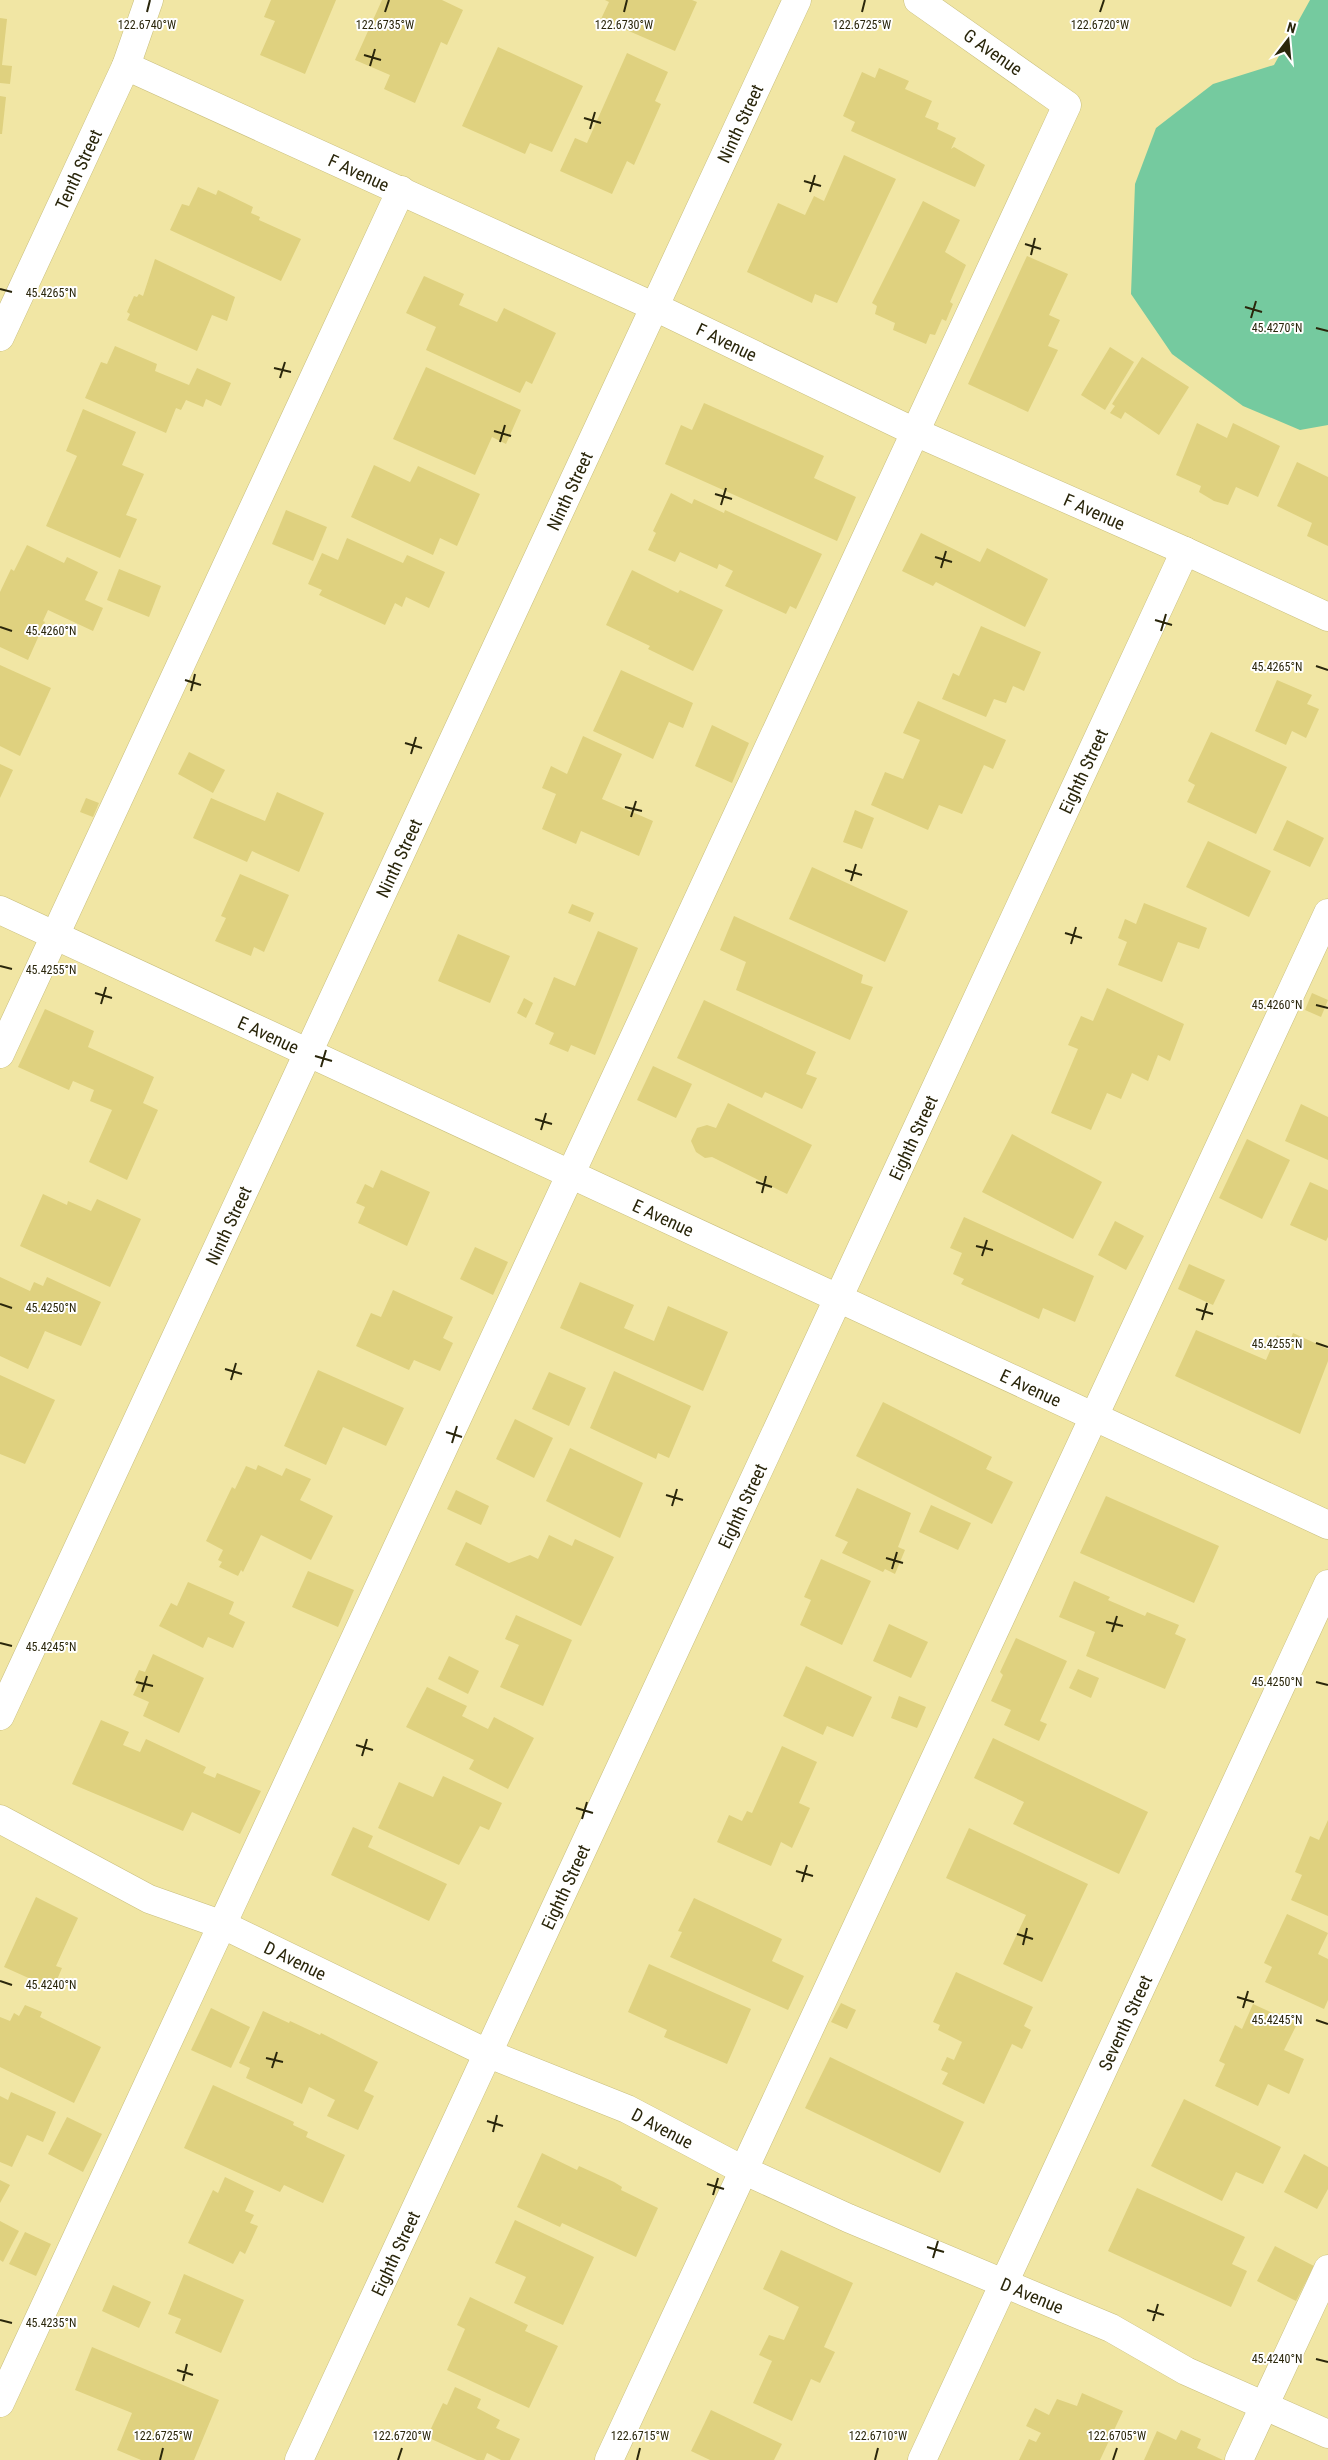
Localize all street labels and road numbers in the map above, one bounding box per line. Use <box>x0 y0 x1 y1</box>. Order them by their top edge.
street label: G Avenue <box>960 24 1026 80</box>
street label: Ninth Street <box>712 81 767 166</box>
street label: Tenth Street <box>50 126 106 213</box>
street label: F Avenue <box>325 149 393 195</box>
street label: F Avenue <box>693 318 761 365</box>
street label: Ninth Street <box>542 448 596 533</box>
street label: F Avenue <box>1061 488 1128 534</box>
street label: Eighth Street <box>1054 725 1112 817</box>
street label: Ninth Street <box>371 815 426 901</box>
street label: E Avenue <box>235 1011 302 1058</box>
street label: Eighth Street <box>884 1092 941 1183</box>
street label: Ninth Street <box>201 1183 255 1268</box>
street label: E Avenue <box>629 1194 697 1240</box>
street label: E Avenue <box>997 1364 1065 1411</box>
street label: Eighth Street <box>713 1460 771 1551</box>
street label: Eighth Street <box>536 1841 594 1932</box>
street label: D Avenue <box>261 1936 330 1984</box>
street label: Seventh Street <box>1094 1972 1156 2074</box>
street label: D Avenue <box>628 2103 697 2152</box>
street label: Eighth Street <box>366 2207 424 2299</box>
street label: D Avenue <box>998 2273 1067 2318</box>

